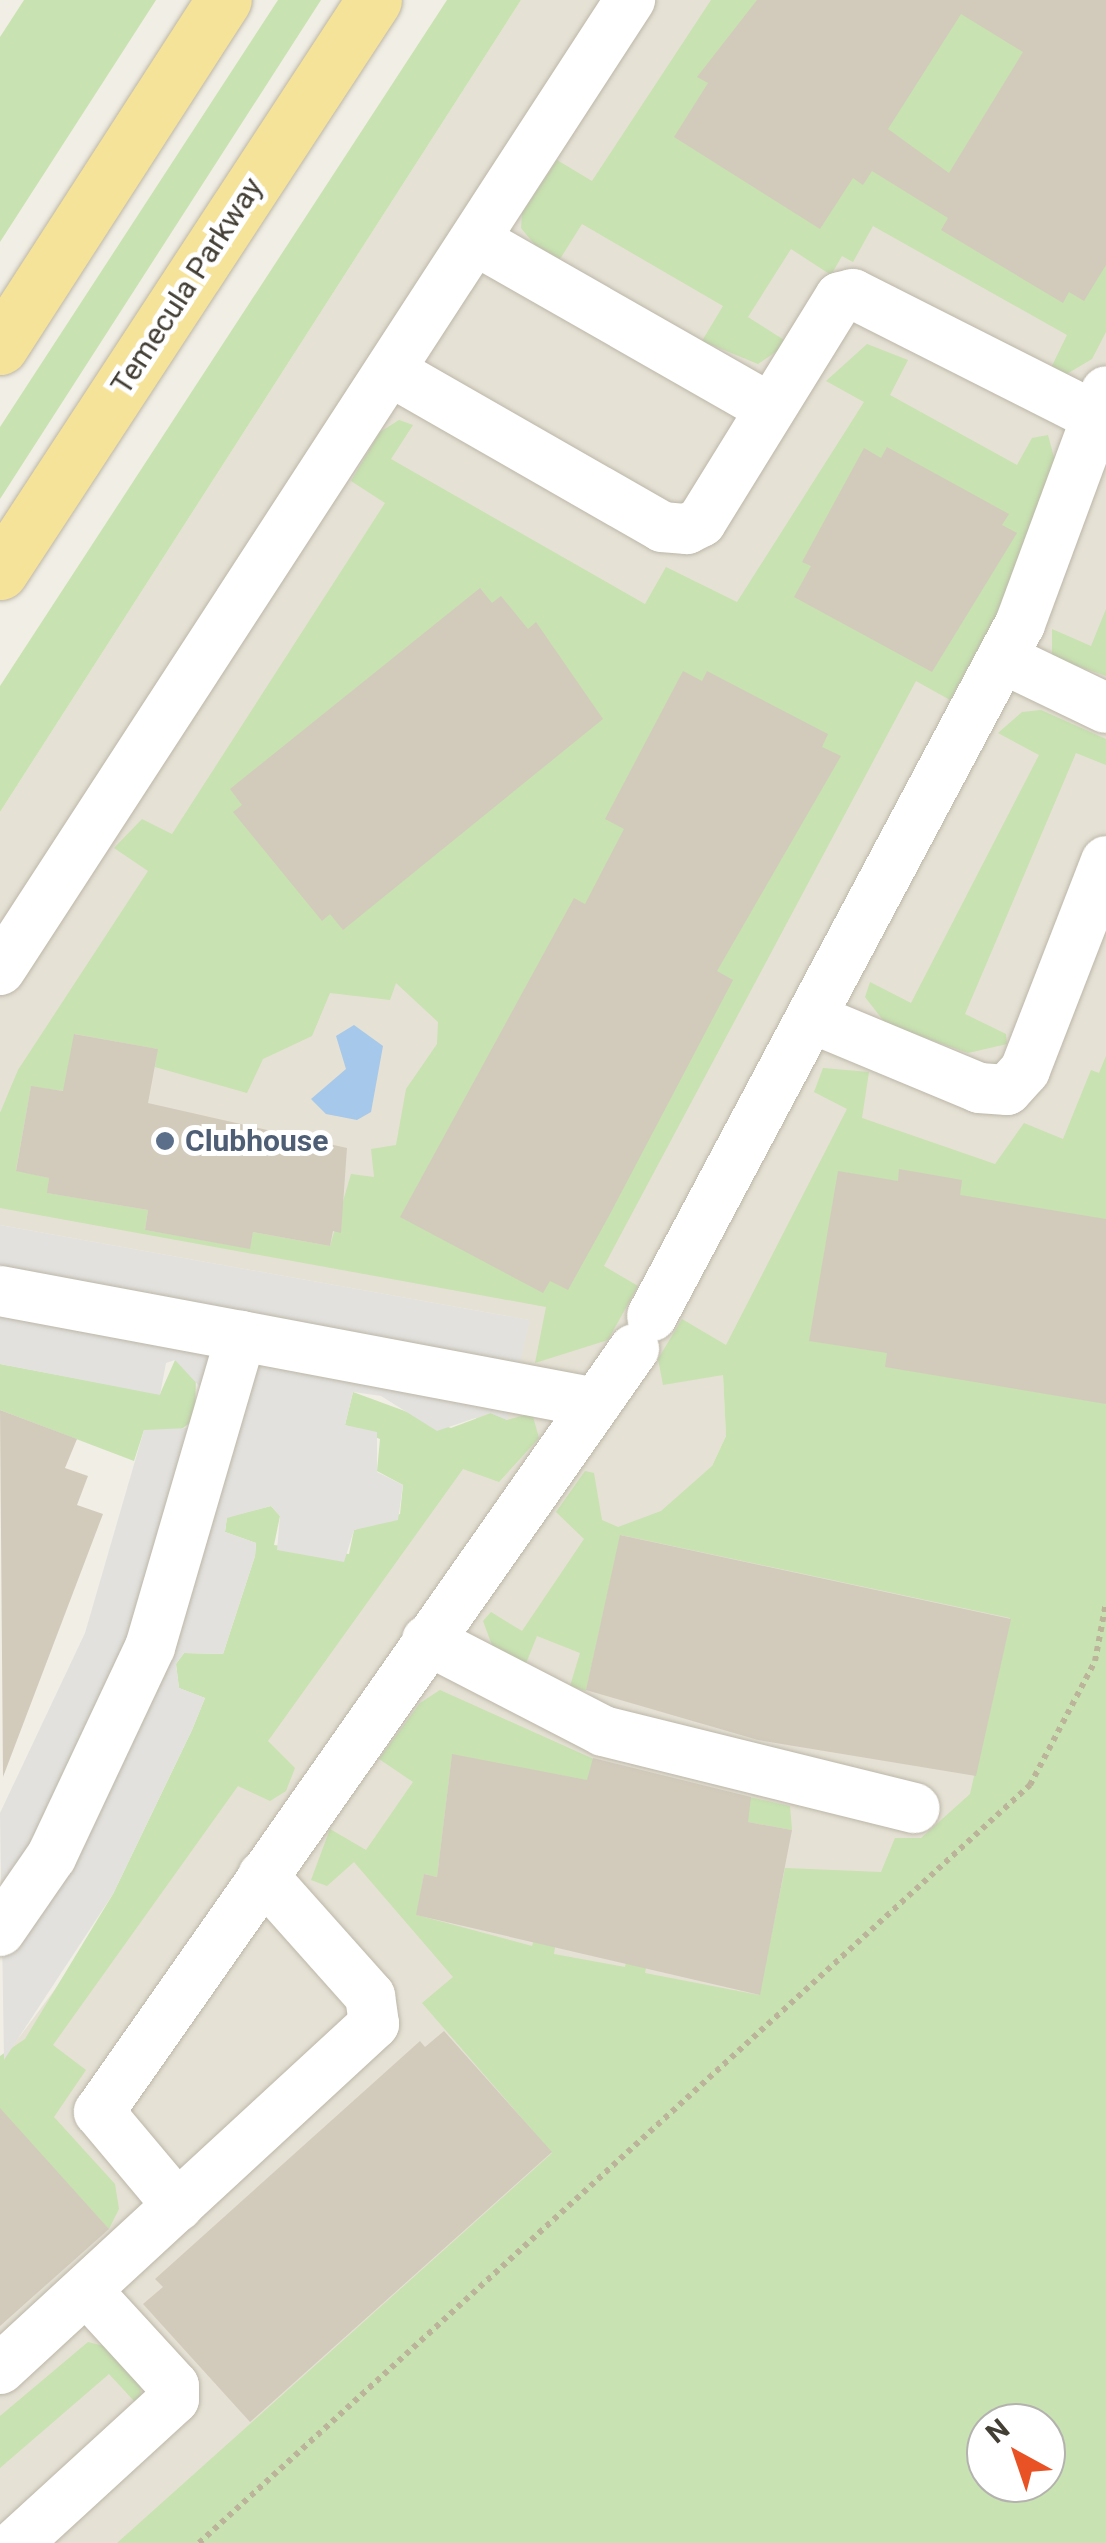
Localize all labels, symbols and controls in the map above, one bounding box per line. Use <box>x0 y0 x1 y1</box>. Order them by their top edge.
street label: Temecula Parkway <box>104 171 270 401</box>
place label: Clubhouse <box>185 1123 328 1159</box>
marker: Clubhouse <box>154 1130 176 1152</box>
north arrow <box>966 2403 1066 2503</box>
text: N <box>979 2412 1016 2450</box>

